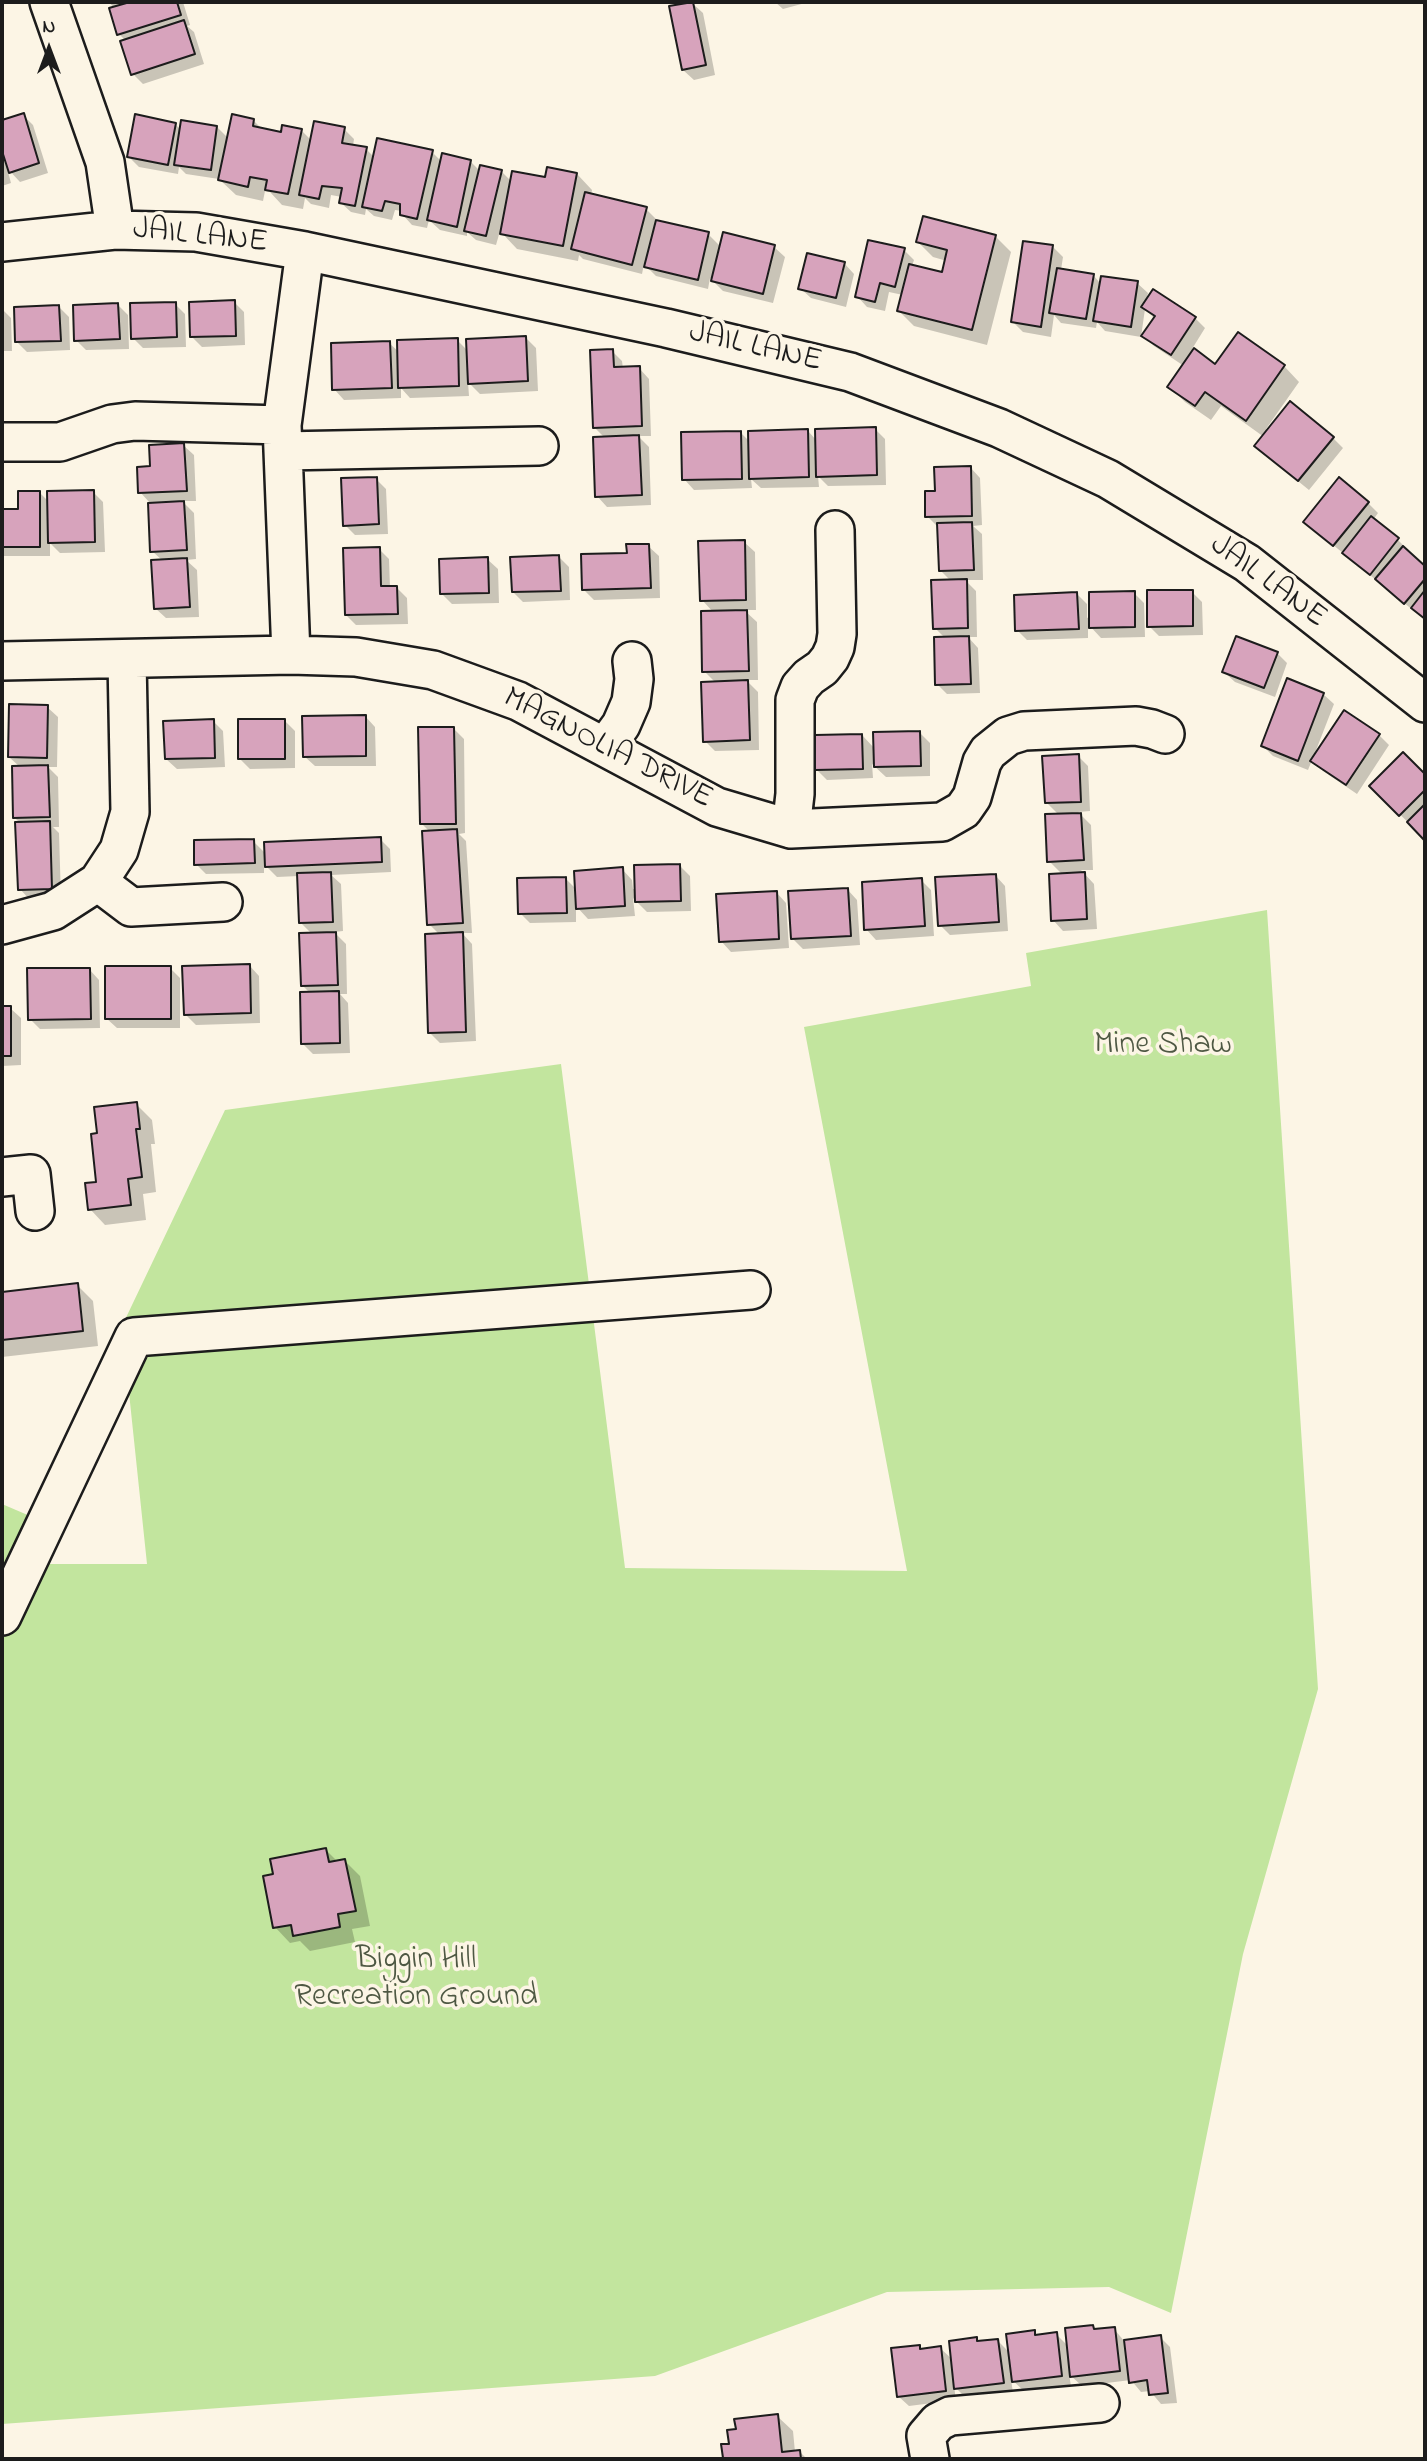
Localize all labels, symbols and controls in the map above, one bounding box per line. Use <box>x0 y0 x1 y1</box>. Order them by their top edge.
north arrow <box>14 14 84 84</box>
text: N <box>43 14 55 41</box>
street label: JAIL LANE <box>131 212 269 264</box>
street label: JAIL LANE <box>685 315 825 383</box>
street label: JAIL LANE <box>1201 528 1333 638</box>
street label: MAGNOLIA DRIVE <box>496 681 718 819</box>
park label: Mine Shaw <box>1094 1028 1232 1066</box>
park label: Biggin Hill Recreation Ground <box>294 1943 538 2018</box>

